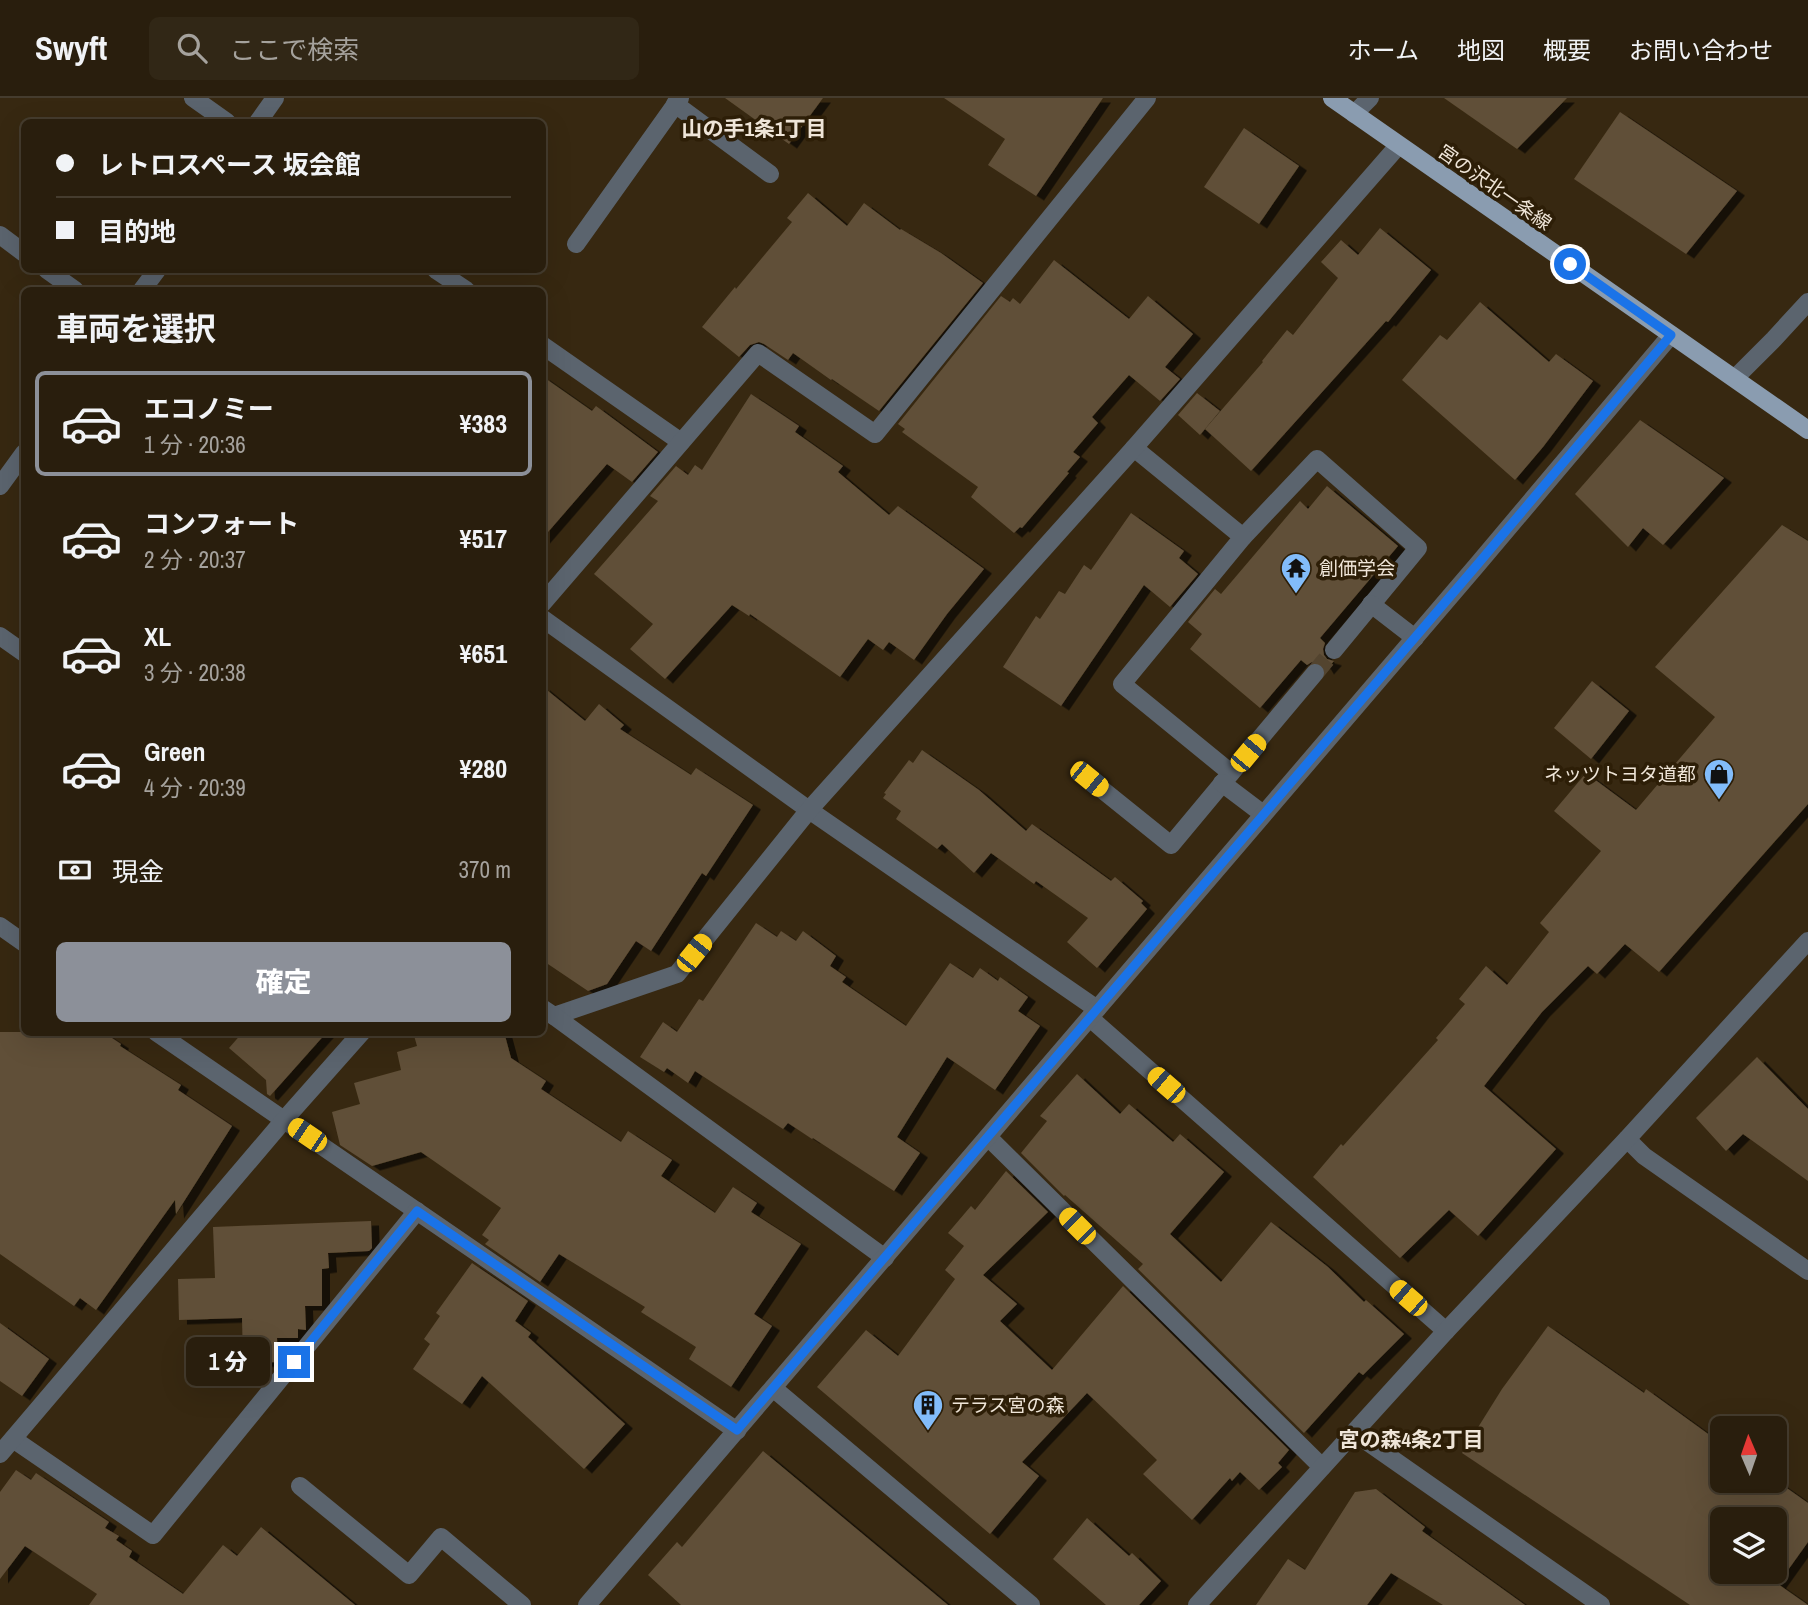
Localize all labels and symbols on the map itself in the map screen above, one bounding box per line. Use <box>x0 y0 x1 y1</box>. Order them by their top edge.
district label: 山の手1条1丁目 <box>681 114 827 143</box>
street label: 宮の沢北一条線 <box>1433 138 1557 236</box>
route start <box>1554 248 1586 280</box>
temple icon: 創価学会 <box>1279 551 1313 595</box>
place label: 創価学会 <box>1319 555 1395 581</box>
car <box>1227 730 1270 776</box>
shop icon: ネッツトヨタ道都 <box>1702 757 1736 801</box>
car <box>1067 758 1112 800</box>
place label: ネッツトヨタ道都 <box>1544 761 1696 787</box>
car <box>673 930 716 976</box>
car <box>1144 1063 1189 1107</box>
car <box>284 1115 331 1155</box>
car <box>1055 1204 1100 1248</box>
car <box>1386 1276 1431 1320</box>
callout: 1 分 <box>186 1338 270 1386</box>
route end <box>278 1346 310 1378</box>
building icon: テラス宮の森 <box>911 1388 945 1432</box>
place label: テラス宮の森 <box>951 1392 1065 1418</box>
north arrow <box>1710 1416 1787 1493</box>
district label: 宮の森4条2丁目 <box>1338 1425 1484 1454</box>

